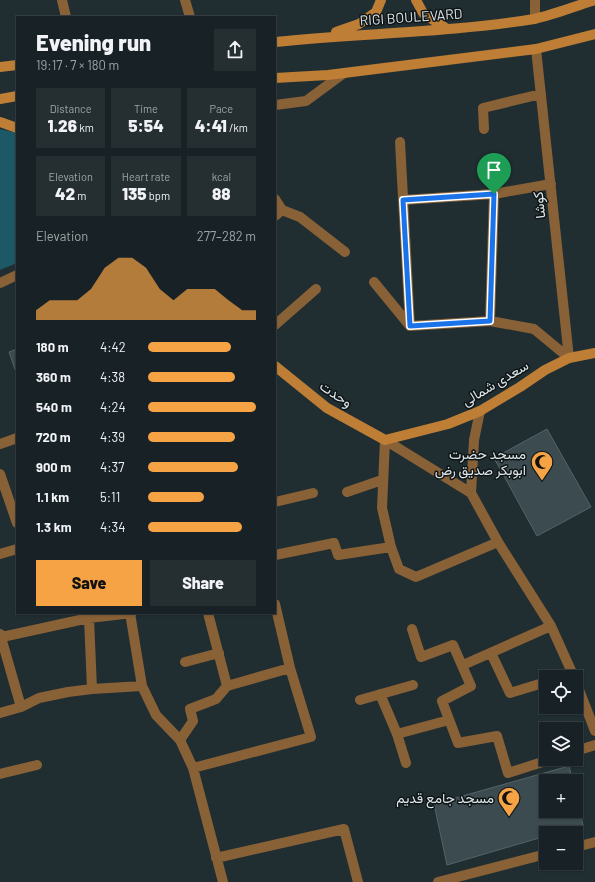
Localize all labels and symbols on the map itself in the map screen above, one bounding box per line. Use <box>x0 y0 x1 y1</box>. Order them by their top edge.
street label: RIGI BOULEVARD <box>359 4 463 29</box>
pin <box>477 153 511 194</box>
street label: کوشا <box>529 191 549 219</box>
street label: سعدی شمالی <box>458 356 532 410</box>
street label: وحدت <box>316 377 356 411</box>
place label: مسجد حضرت ابوبکر صدیق رض <box>435 445 526 479</box>
mosque icon: مسجد حضرت ابوبکر صدیق رض <box>529 449 555 482</box>
mosque icon: مسجد جامع قدیم <box>496 785 522 818</box>
place label: مسجد جامع قدیم <box>396 789 494 809</box>

